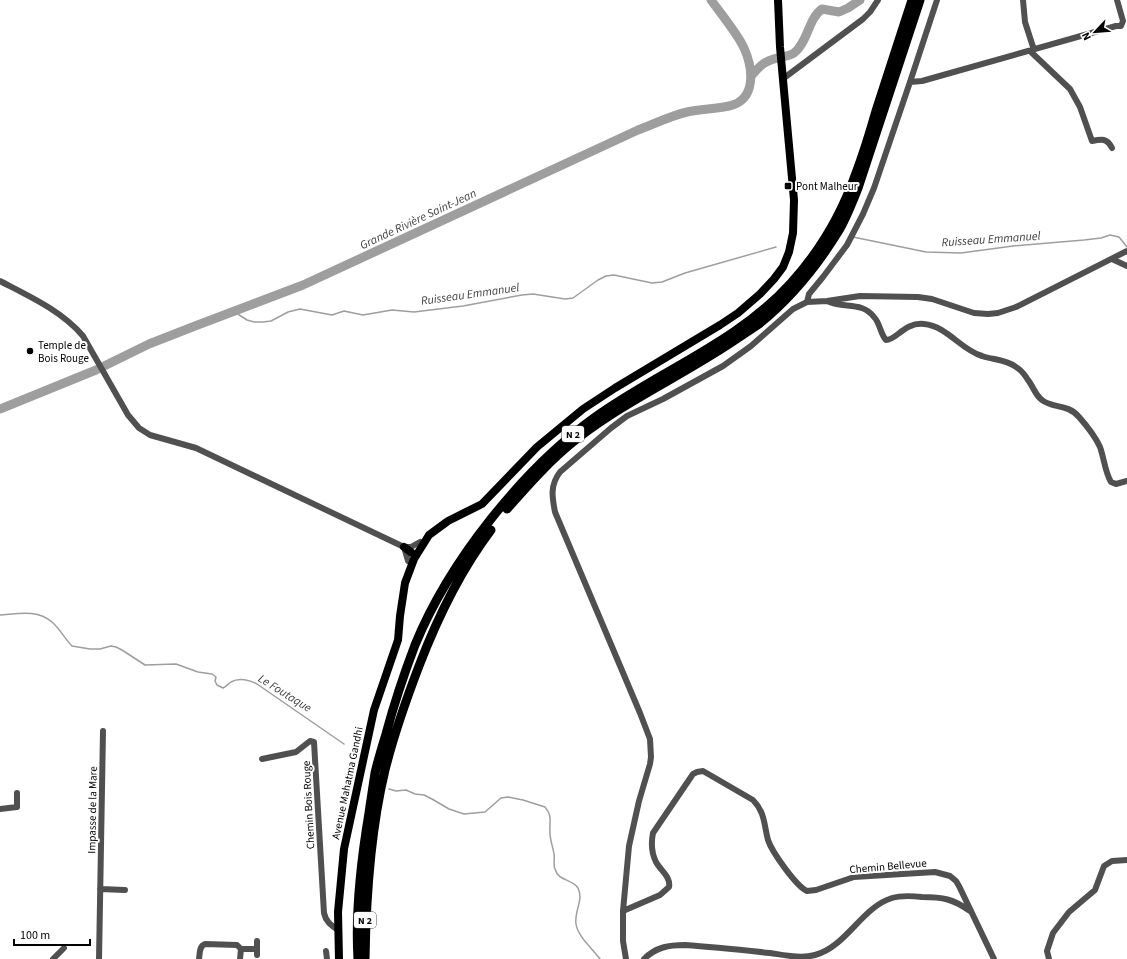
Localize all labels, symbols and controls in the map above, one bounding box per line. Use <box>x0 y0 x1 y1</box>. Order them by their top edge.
north arrow <box>1075 12 1115 52</box>
text: N <box>1078 30 1095 43</box>
place label: Pont Malheur <box>796 179 858 194</box>
marker: Pont Malheur <box>783 181 793 191</box>
water label: Grande Rivière Saint-Jean <box>357 185 479 254</box>
water label: Ruisseau Emmanuel <box>941 228 1041 251</box>
water label: Ruisseau Emmanuel <box>420 279 520 310</box>
place label: Temple de Bois Rouge <box>38 338 89 366</box>
marker: Temple de Bois Rouge <box>25 346 35 356</box>
road number: N 2 <box>562 426 584 442</box>
water label: Le Foutaque <box>255 670 315 717</box>
street label: Avenue Mahatma Gandhi <box>328 725 367 841</box>
street label: Chemin Bois Rouge <box>299 760 318 850</box>
street label: Impasse de la Mare <box>84 766 101 854</box>
street label: Chemin Bellevue <box>849 856 928 877</box>
road number: N 2 <box>354 912 376 928</box>
scale bar <box>14 921 90 947</box>
text: 100 m <box>20 927 50 944</box>

